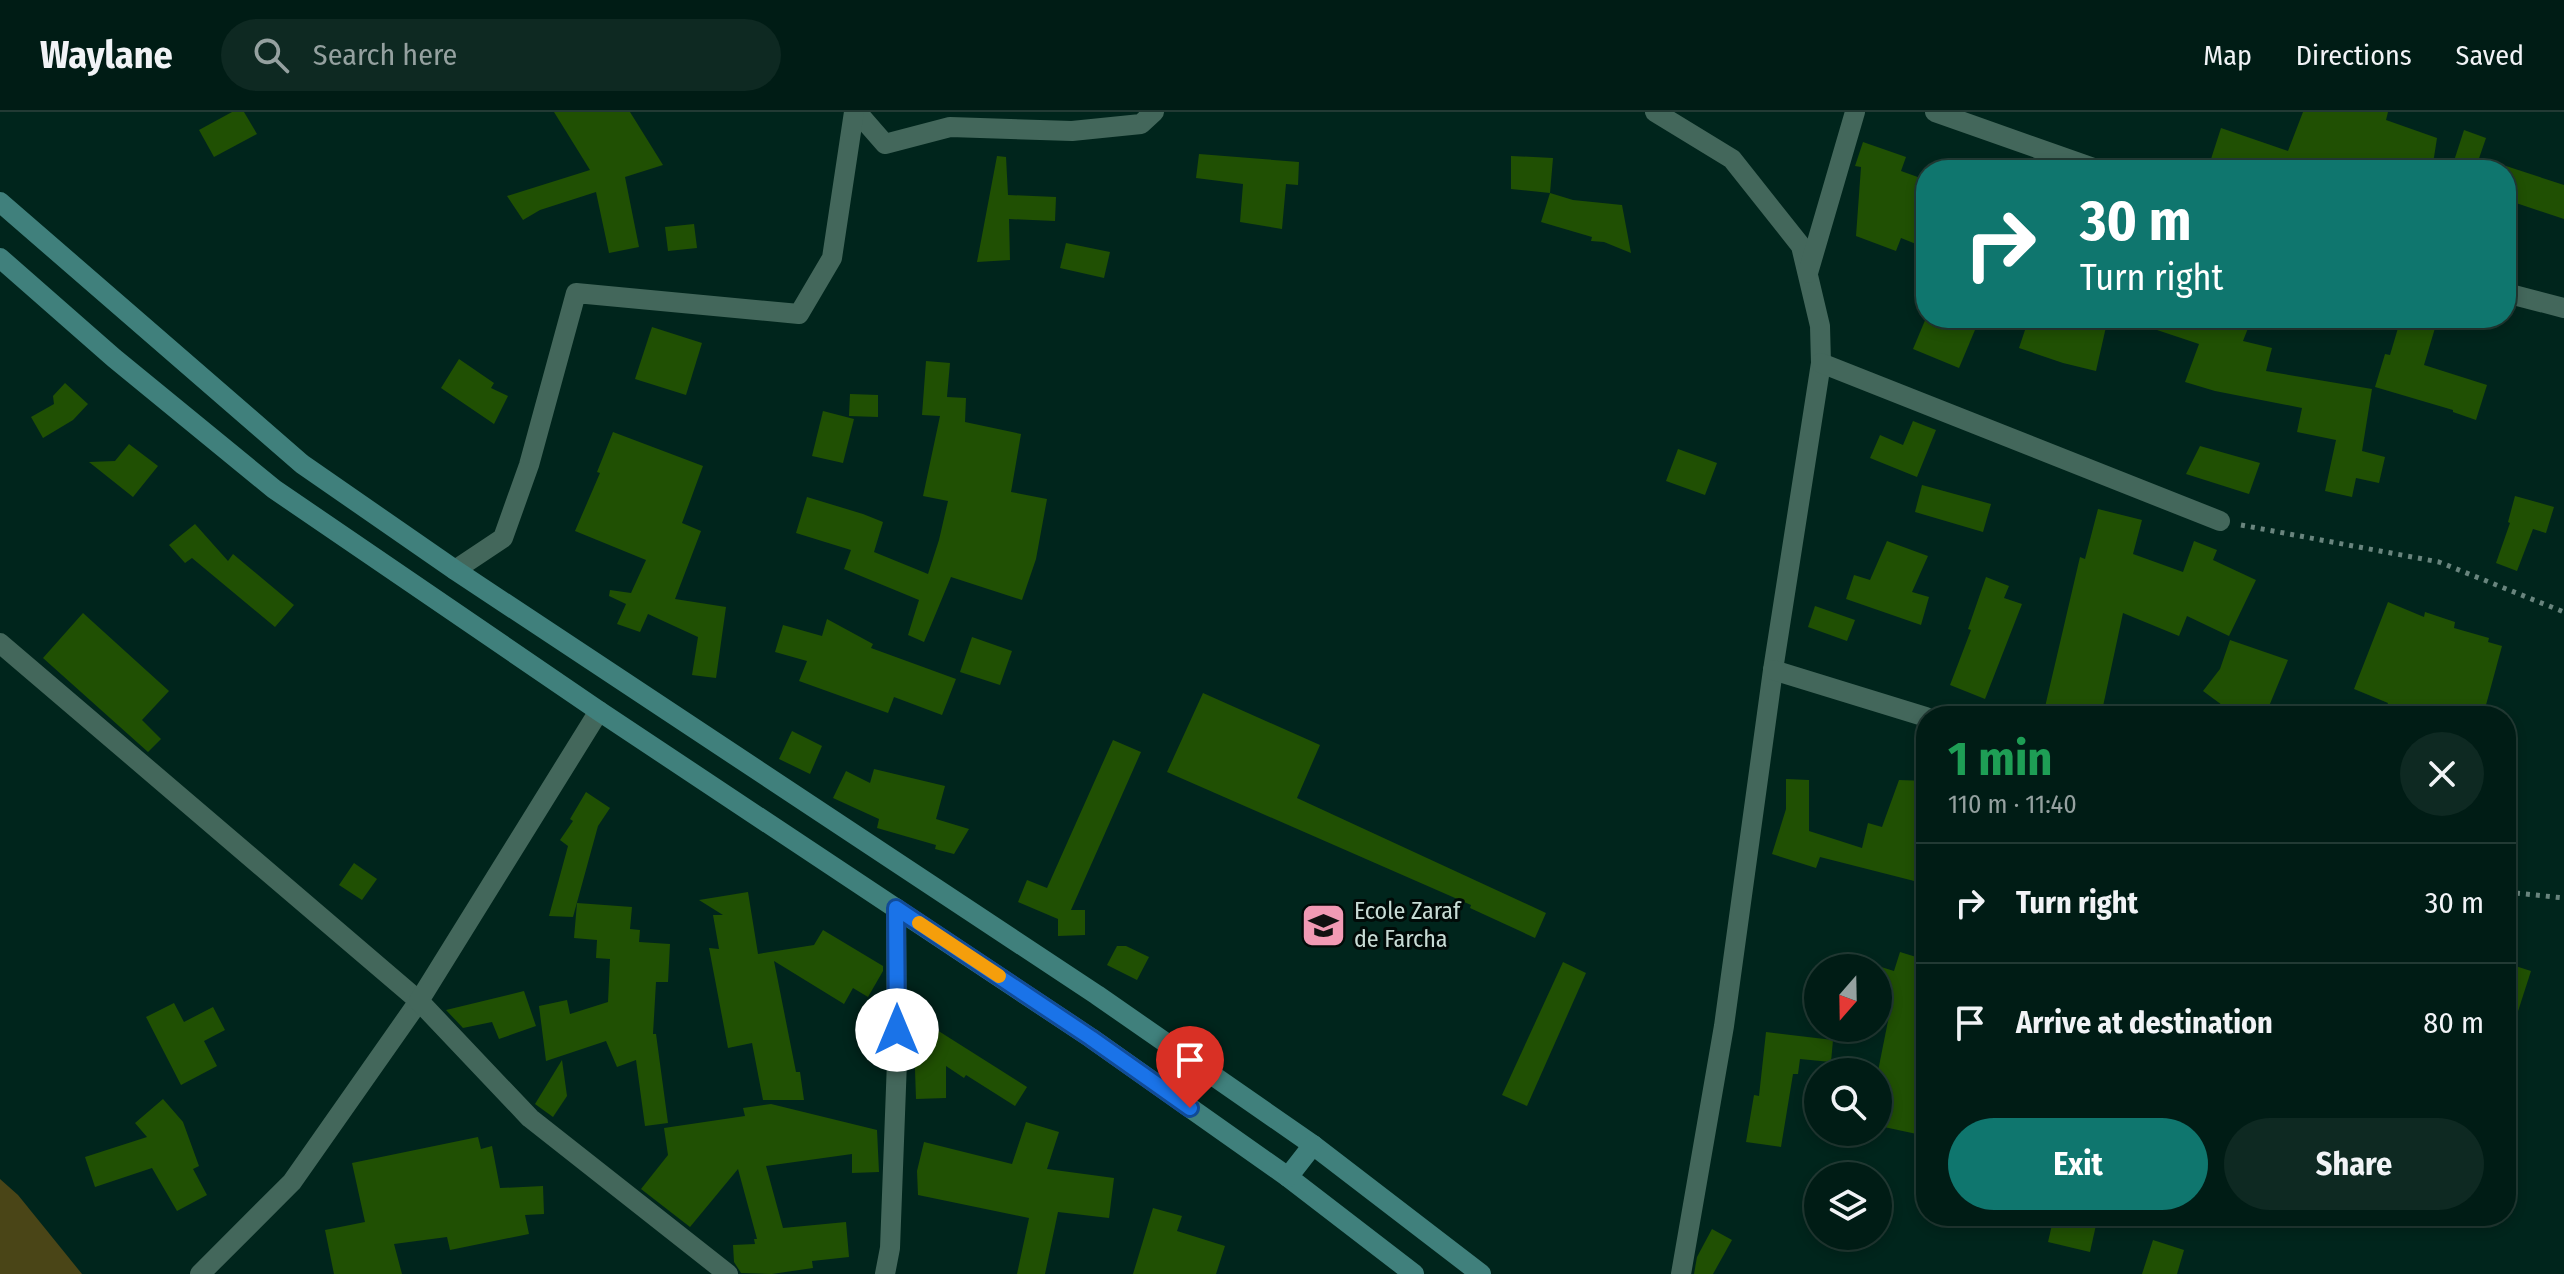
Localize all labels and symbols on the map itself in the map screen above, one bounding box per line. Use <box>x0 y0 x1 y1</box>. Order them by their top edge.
place label: Ecole Zaraf de Farcha <box>1354 897 1462 953</box>
school or university icon: Ecole Zaraf de Farcha <box>1299 901 1347 949</box>
north arrow <box>1804 954 1892 1042</box>
position arrow <box>855 988 939 1072</box>
pin <box>1156 1026 1224 1108</box>

